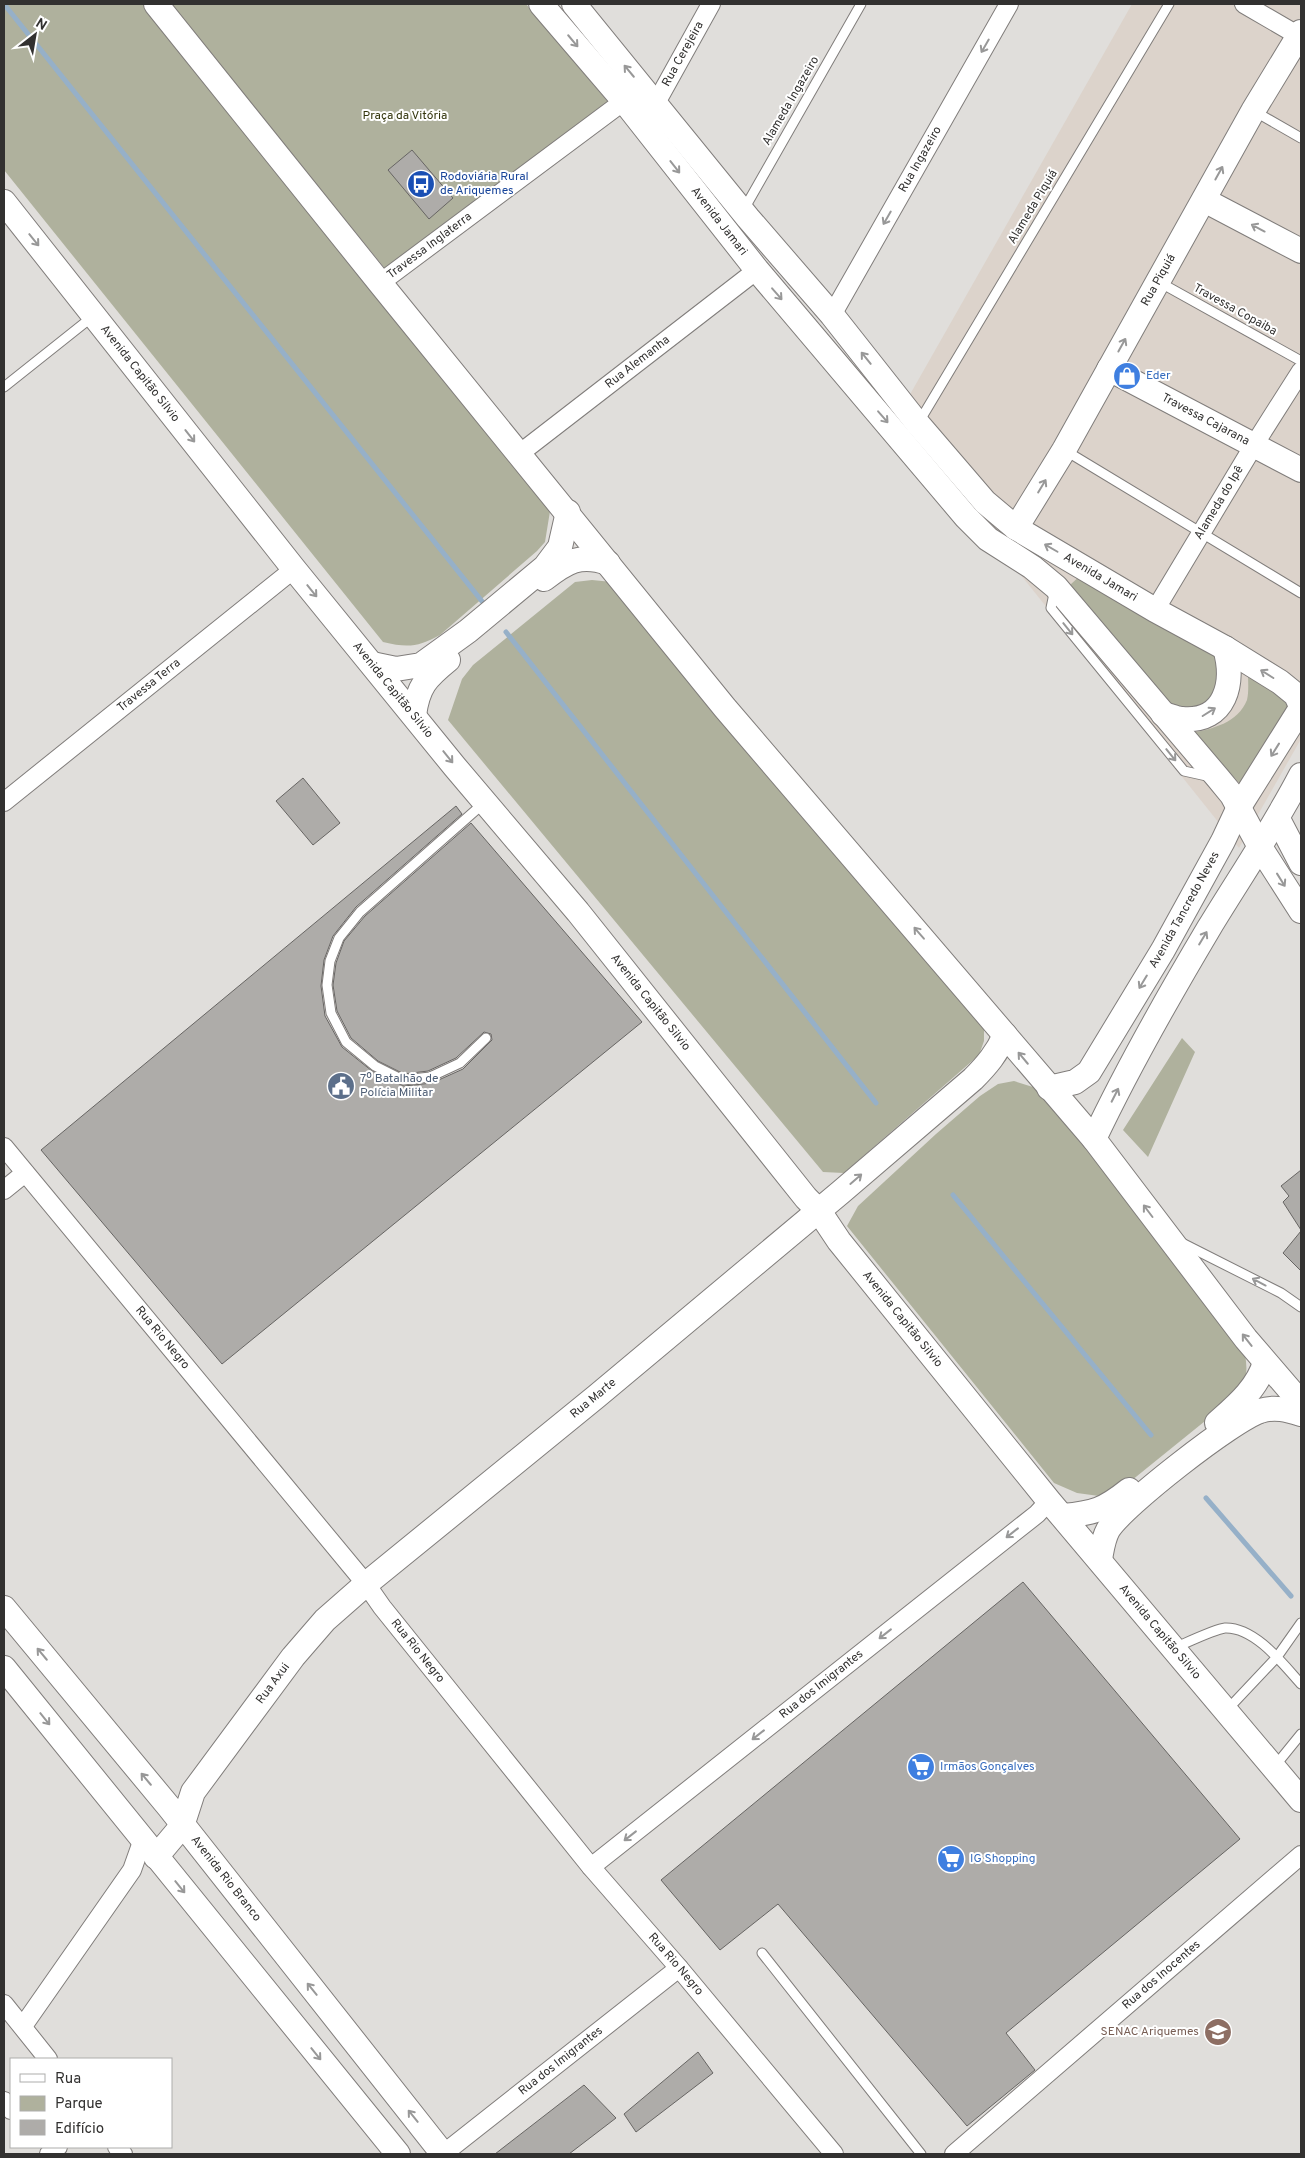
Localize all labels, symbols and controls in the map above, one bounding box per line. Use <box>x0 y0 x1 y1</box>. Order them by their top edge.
north arrow <box>10 10 60 60</box>
text: N <box>32 15 50 35</box>
street label: Rua Cerejeira <box>659 19 708 90</box>
one-way arrow <box>567 34 578 47</box>
one-way arrow <box>980 38 990 53</box>
street label: Alameda Ingazeiro <box>759 53 823 149</box>
one-way arrow <box>624 65 635 78</box>
park label: Praça da Vitória <box>363 108 447 124</box>
street label: Rua Ingazeiro <box>895 123 946 195</box>
one-way arrow <box>670 160 681 173</box>
one-way arrow <box>1214 166 1224 181</box>
street label: Alameda Piquiá <box>1004 167 1062 247</box>
bus stop icon: Rodoviária Rural de Ariquemes <box>406 169 436 199</box>
place label: Rodoviária Rural de Ariquemes <box>440 169 529 199</box>
street label: Avenida Jamari <box>687 184 751 259</box>
street label: Travessa Inglaterra <box>384 209 475 283</box>
one-way arrow <box>882 210 892 224</box>
one-way arrow <box>1251 223 1266 232</box>
one-way arrow <box>29 233 40 246</box>
street label: Rua Piquiá <box>1138 251 1180 309</box>
street label: Travessa Copaiba <box>1190 280 1280 340</box>
one-way arrow <box>771 287 783 300</box>
street label: Avenida Capitão Silvio <box>96 322 183 426</box>
street label: Rua Alemanha <box>602 332 673 392</box>
one-way arrow <box>1118 338 1127 353</box>
one-way arrow <box>861 352 872 365</box>
shop icon: Eder <box>1112 361 1142 391</box>
place label: Eder <box>1146 368 1171 384</box>
street label: Travessa Cajarana <box>1159 390 1252 450</box>
one-way arrow <box>877 411 888 424</box>
one-way arrow <box>184 429 195 442</box>
street label: Alameda do Ipê <box>1191 463 1248 543</box>
one-way arrow <box>1037 480 1047 494</box>
one-way arrow <box>1044 543 1059 552</box>
street label: Avenida Jamari <box>1060 550 1140 606</box>
one-way arrow <box>307 584 318 597</box>
one-way arrow <box>1062 622 1073 635</box>
street label: Avenida Capitão Silvio <box>349 639 437 742</box>
street label: Travessa Terra <box>114 655 184 716</box>
one-way arrow <box>1261 668 1275 678</box>
one-way arrow <box>1202 707 1216 718</box>
one-way arrow <box>1270 742 1280 756</box>
one-way arrow <box>1165 748 1176 761</box>
one-way arrow <box>442 751 453 764</box>
street label: Avenida Tancredo Neves <box>1146 849 1224 971</box>
one-way arrow <box>1276 872 1286 886</box>
one-way arrow <box>913 927 924 940</box>
one-way arrow <box>1199 932 1209 946</box>
street label: Avenida Capitão Silvio <box>607 951 694 1055</box>
one-way arrow <box>1138 975 1148 989</box>
one-way arrow <box>1018 1052 1029 1065</box>
public building icon: 7º Batalhão de Polícia Militar <box>326 1071 356 1101</box>
place label: 7º Batalhão de Polícia Militar <box>360 1071 438 1101</box>
one-way arrow <box>1111 1088 1120 1103</box>
one-way arrow <box>850 1174 863 1185</box>
one-way arrow <box>1143 1204 1153 1218</box>
street label: Avenida Capitão Silvio <box>858 1268 946 1371</box>
one-way arrow <box>1252 1277 1267 1287</box>
street label: Rua Rio Negro <box>131 1303 193 1373</box>
one-way arrow <box>1241 1334 1252 1347</box>
street label: Rua Marte <box>567 1375 620 1423</box>
one-way arrow <box>1006 1527 1019 1538</box>
street label: Avenida Capitão Silvio <box>1115 1581 1204 1683</box>
street label: Rua Rio Negro <box>387 1616 448 1687</box>
one-way arrow <box>879 1628 892 1639</box>
street label: Rua dos Imigrantes <box>776 1646 867 1723</box>
one-way arrow <box>36 1648 48 1661</box>
street label: Rua Axui <box>253 1660 294 1707</box>
one-way arrow <box>40 1712 51 1725</box>
one-way arrow <box>752 1729 765 1740</box>
supermarket icon: Irmãos Gonçalves <box>906 1752 936 1782</box>
place label: Irmãos Gonçalves <box>940 1759 1035 1775</box>
one-way arrow <box>140 1773 151 1786</box>
one-way arrow <box>624 1830 637 1841</box>
street label: Avenida Rio Branco <box>187 1833 265 1925</box>
supermarket icon: IG Shopping <box>936 1844 966 1874</box>
place label: IG Shopping <box>970 1851 1035 1867</box>
one-way arrow <box>175 1880 186 1893</box>
street label: Rua Rio Negro <box>644 1930 707 1999</box>
street label: Rua dos Inocentes <box>1119 1937 1204 2013</box>
one-way arrow <box>306 1983 317 1996</box>
school or university icon: SENAC Ariquemes <box>1203 2017 1233 2047</box>
street label: Rua dos Imigrantes <box>515 2023 606 2099</box>
place label: SENAC Ariquemes <box>1101 2024 1199 2040</box>
one-way arrow <box>310 2047 321 2060</box>
legend <box>10 2058 172 2148</box>
text: Rua <box>55 2070 81 2089</box>
text: Parque <box>55 2095 103 2114</box>
one-way arrow <box>408 2110 419 2123</box>
text: Edifício <box>55 2120 104 2139</box>

